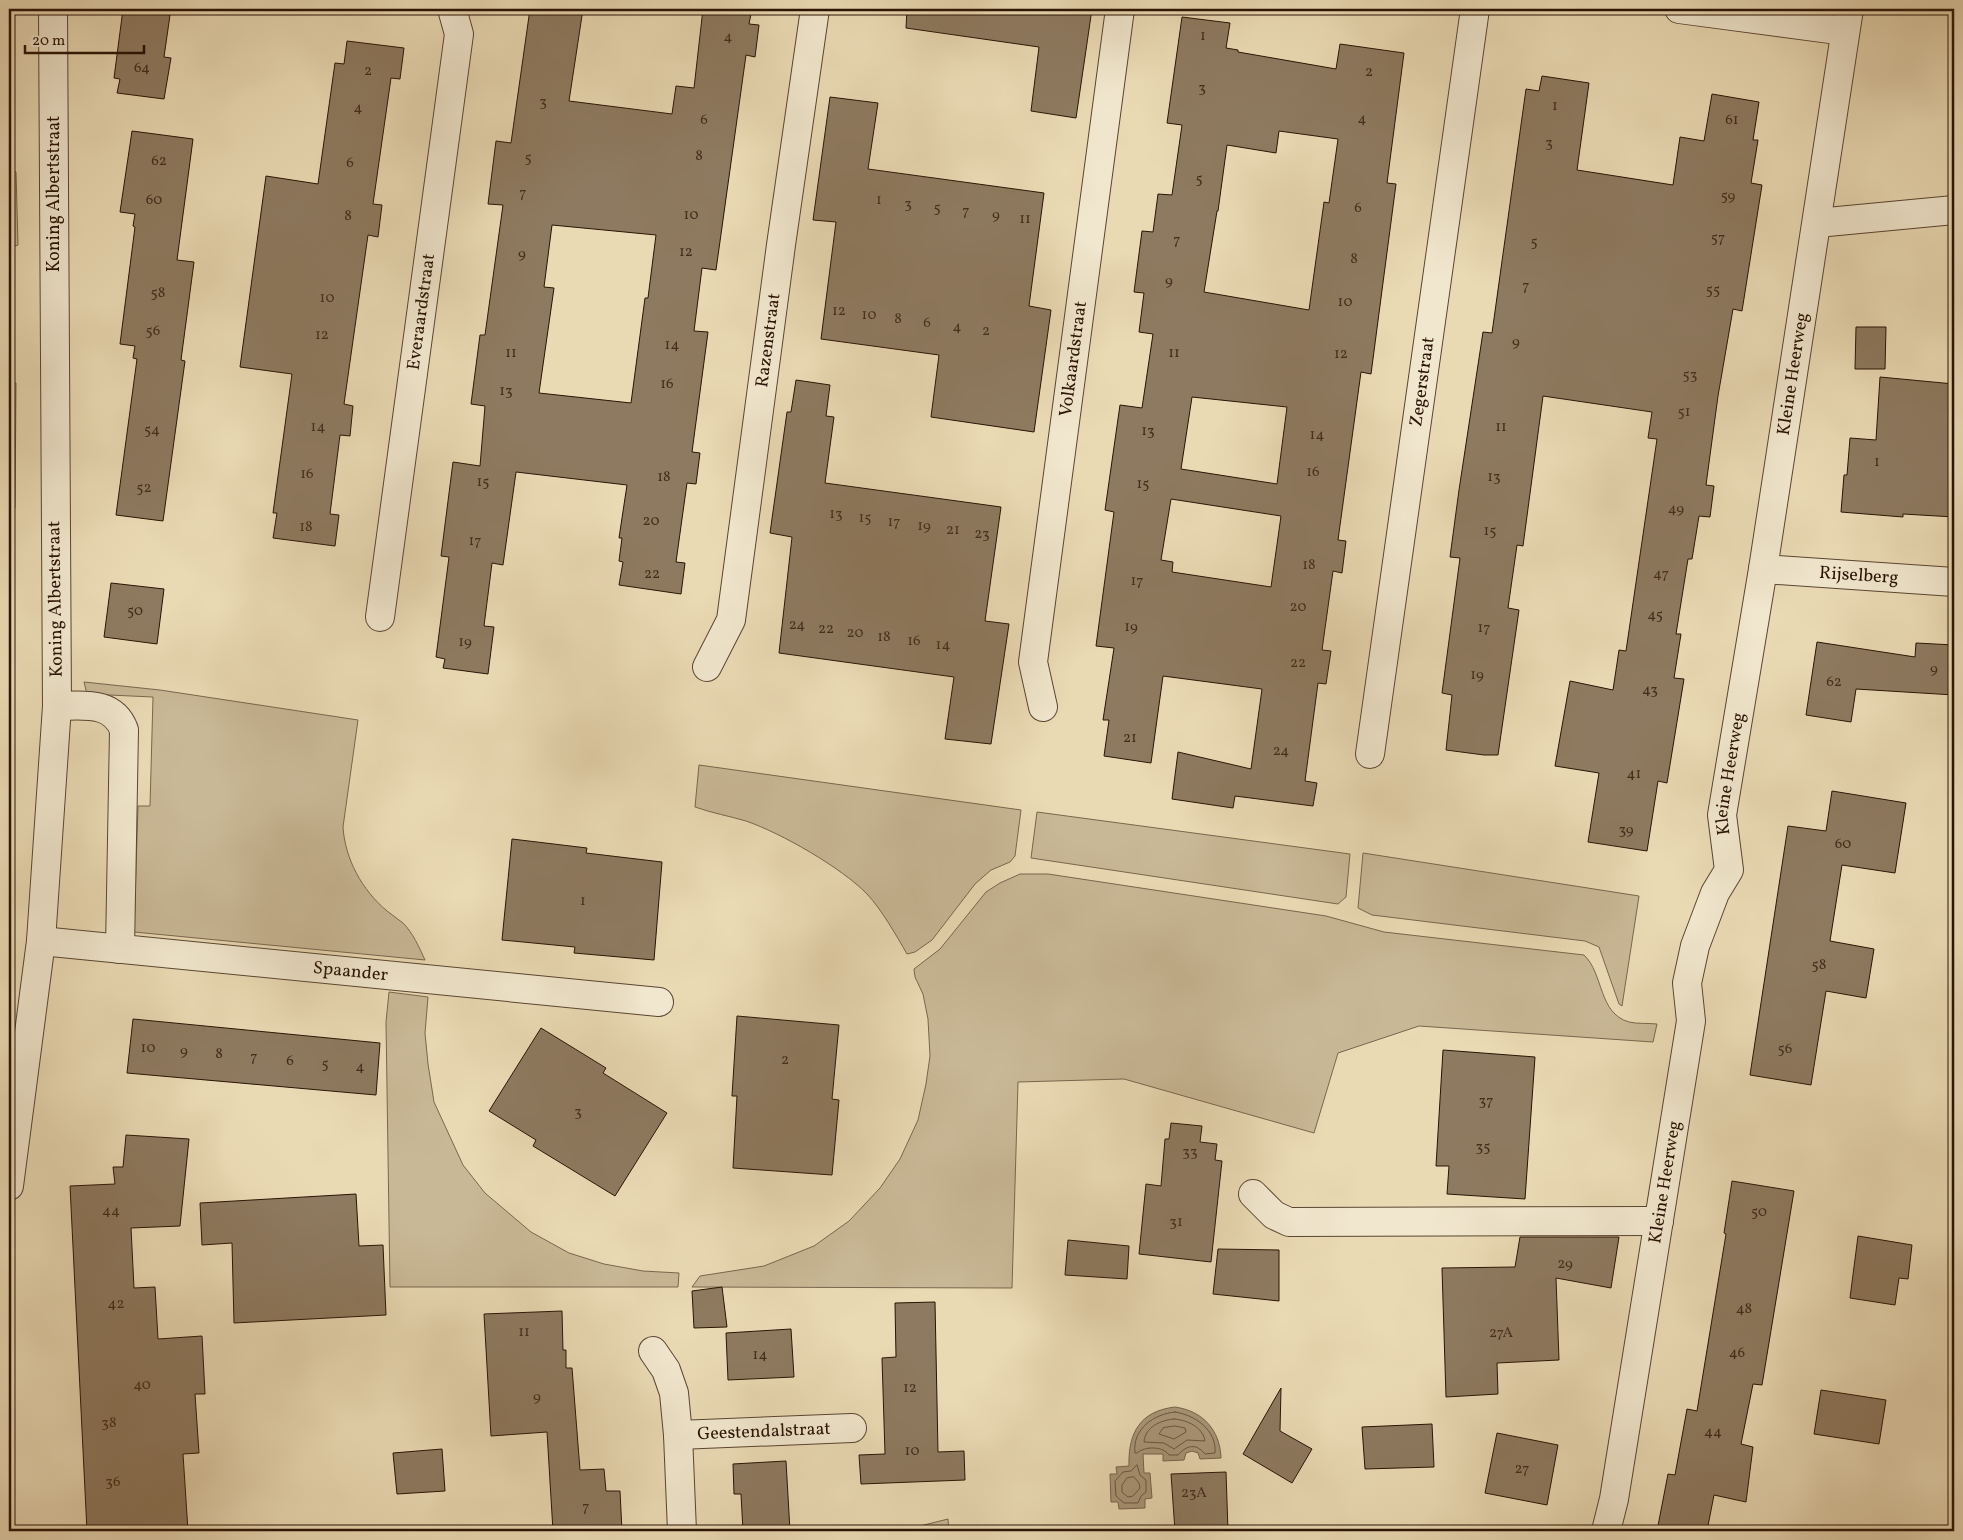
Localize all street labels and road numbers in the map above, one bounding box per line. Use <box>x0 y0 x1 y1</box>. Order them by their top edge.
street label: Koning Albertstraat <box>42 116 67 272</box>
street label: Everaardstraat <box>401 252 442 372</box>
street label: Razenstraat <box>750 291 787 389</box>
street label: Volkaardstraat <box>1053 299 1093 418</box>
street label: Kleine Heerweg <box>1771 311 1815 437</box>
street label: Zegerstraat <box>1404 335 1441 428</box>
street label: Koning Albertstraat <box>42 520 70 678</box>
street label: Rijselberg <box>1818 560 1899 591</box>
street label: Kleine Heerweg <box>1709 710 1751 837</box>
street label: Spaander <box>312 955 390 988</box>
street label: Kleine Heerweg <box>1643 1119 1687 1245</box>
street label: Geestendalstraat <box>697 1416 831 1447</box>

